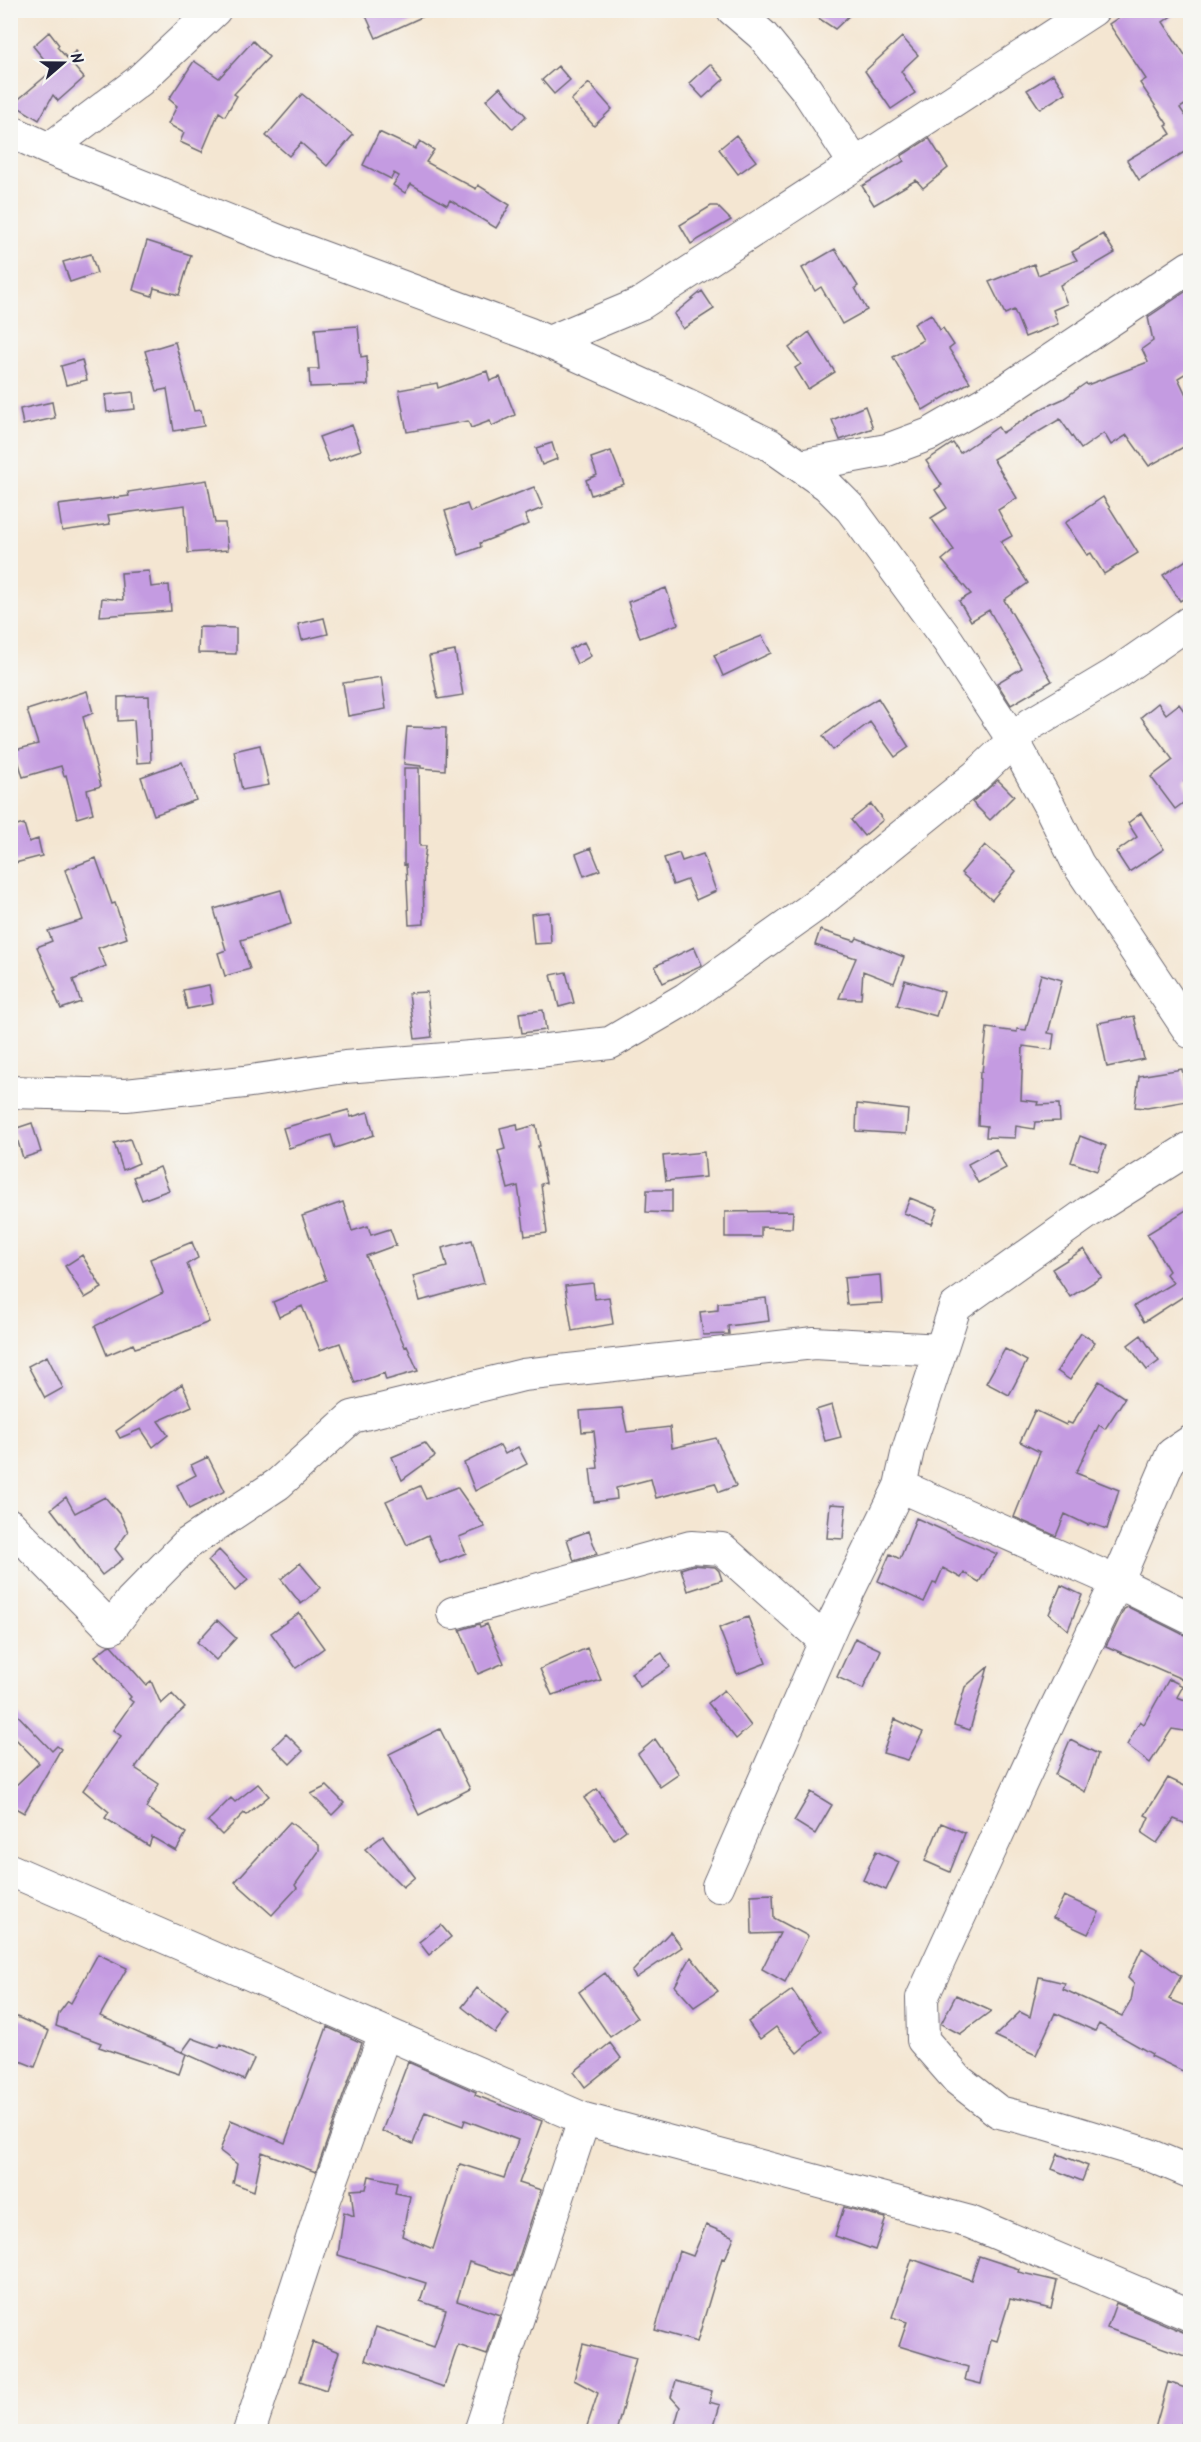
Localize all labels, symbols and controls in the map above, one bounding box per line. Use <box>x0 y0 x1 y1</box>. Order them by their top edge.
north arrow <box>33 33 93 93</box>
text: N <box>62 49 89 67</box>

